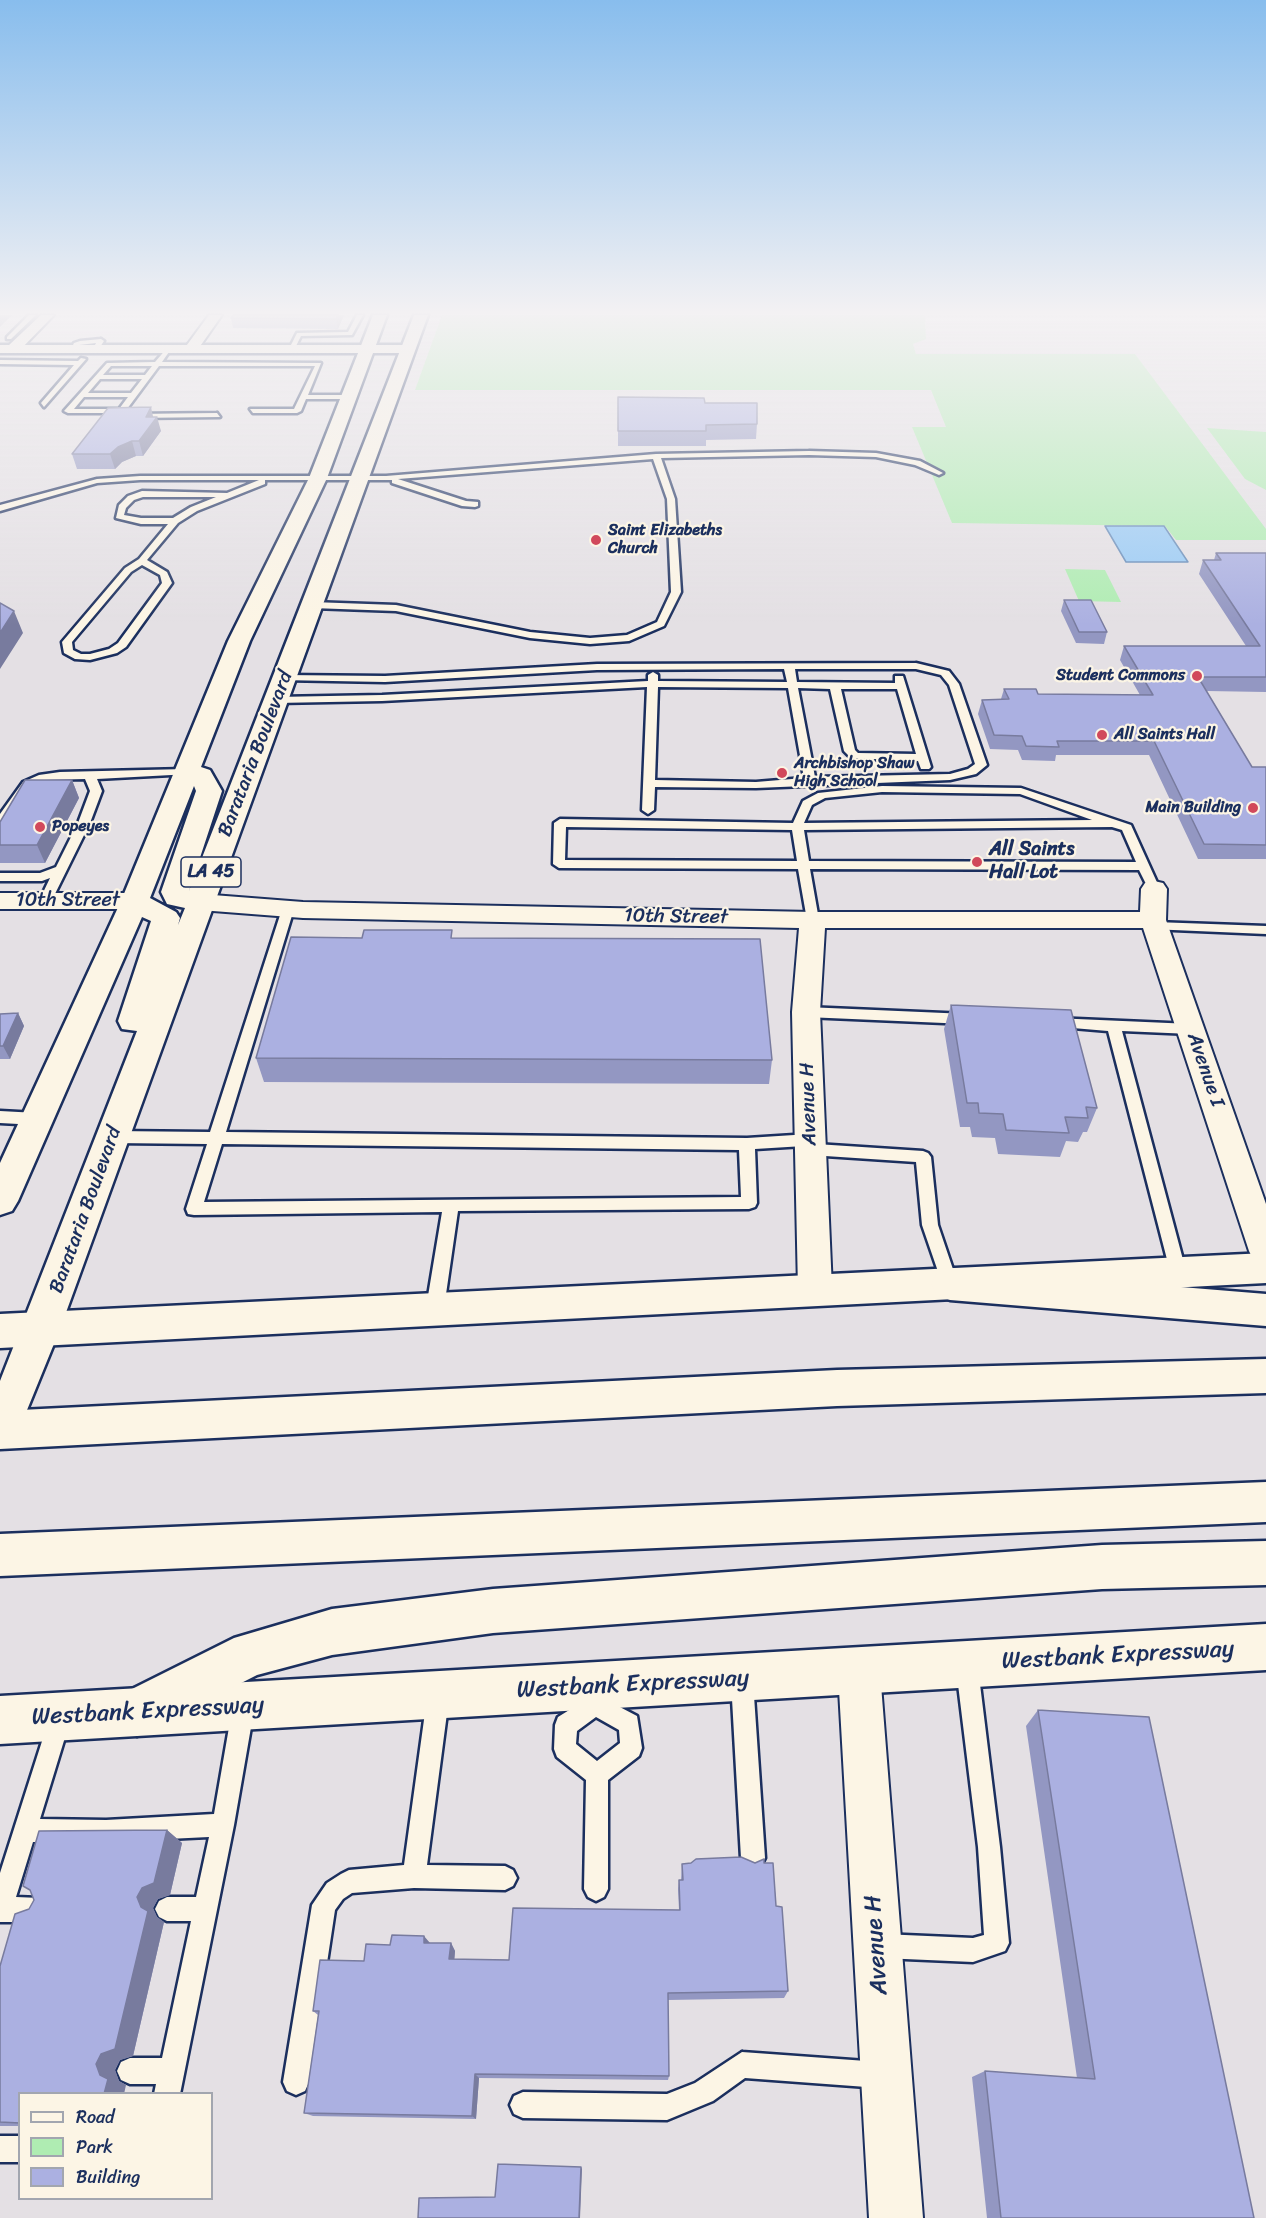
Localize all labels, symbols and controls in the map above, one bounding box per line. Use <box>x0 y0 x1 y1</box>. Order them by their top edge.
place label: Saint Elizabeths Church <box>608 521 722 559</box>
marker: Saint Elizabeths Church <box>589 533 603 547</box>
place label: Student Commons <box>1056 666 1185 686</box>
street label: Barataria Boulevard <box>213 668 299 840</box>
marker: Student Commons <box>1190 669 1204 683</box>
place label: All Saints Hall <box>1114 725 1215 745</box>
marker: All Saints Hall <box>1095 728 1109 742</box>
place label: Archbishop Shaw High School <box>794 754 915 792</box>
marker: Archbishop Shaw High School <box>775 766 789 780</box>
place label: Main Building <box>1145 798 1241 818</box>
marker: Main Building <box>1246 801 1260 815</box>
place label: Popeyes <box>52 817 109 837</box>
marker: Popeyes <box>33 820 47 834</box>
place label: All Saints Hall Lot <box>989 838 1075 885</box>
marker: All Saints Hall Lot <box>970 855 984 869</box>
road number: LA 45 <box>181 857 241 887</box>
street label: 10th Street <box>16 889 120 913</box>
street label: 10th Street <box>624 904 728 930</box>
street label: Avenue I <box>1181 1030 1229 1110</box>
street label: Avenue H <box>796 1062 822 1146</box>
street label: Barataria Boulevard <box>45 1123 127 1297</box>
street label: Westbank Expressway <box>1001 1636 1235 1676</box>
street label: Westbank Expressway <box>516 1665 750 1705</box>
street label: Westbank Expressway <box>31 1692 265 1732</box>
street label: Avenue H <box>859 1894 895 1996</box>
legend <box>18 2092 213 2200</box>
text: Road <box>76 2101 115 2133</box>
text: Park <box>76 2131 113 2163</box>
text: Building <box>76 2161 140 2193</box>

